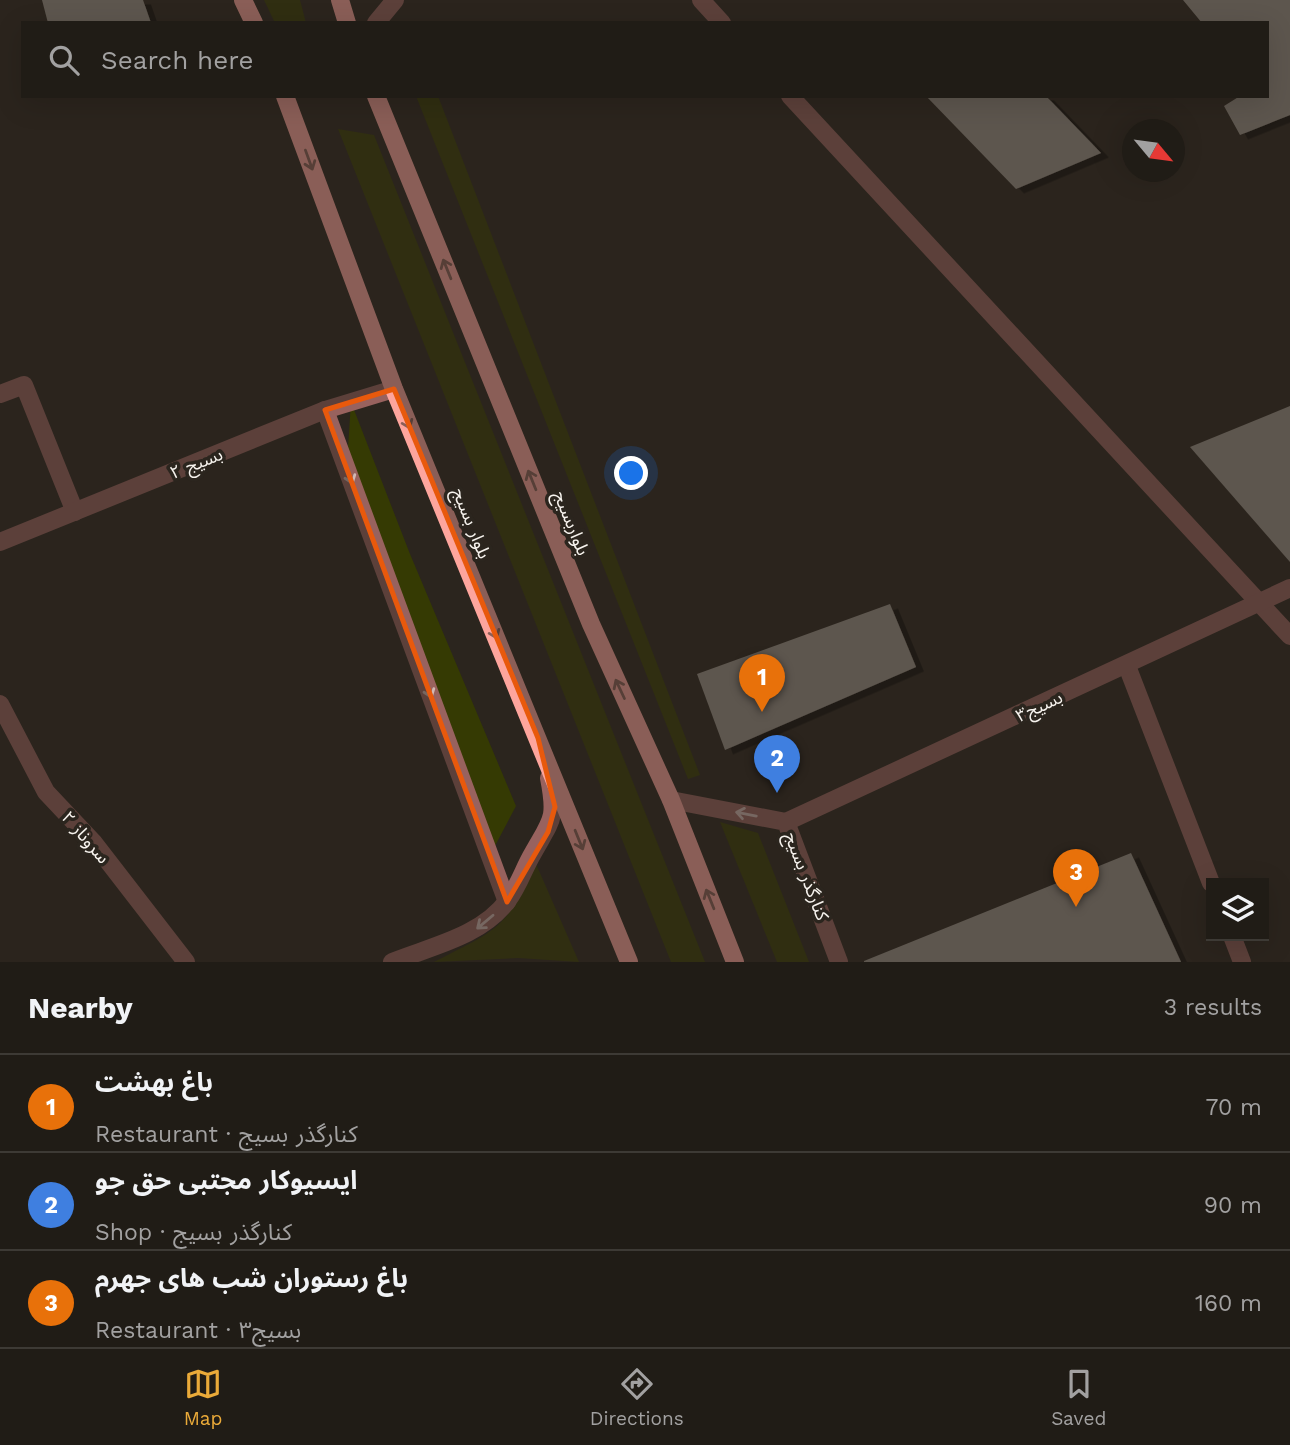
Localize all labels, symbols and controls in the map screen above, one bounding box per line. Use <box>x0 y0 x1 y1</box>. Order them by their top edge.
search box <box>21 21 1269 98</box>
icon: search <box>45 41 83 79</box>
text: Search here <box>101 45 253 75</box>
north arrow <box>1122 119 1185 182</box>
one-way arrow <box>304 149 316 171</box>
one-way arrow <box>440 258 453 280</box>
one-way arrow <box>400 408 413 429</box>
street label: بسیج ۲ <box>167 443 227 486</box>
your location <box>614 456 648 490</box>
one-way arrow <box>344 463 356 485</box>
one-way arrow <box>525 469 538 491</box>
street label: بلوار بسیج <box>446 485 496 563</box>
street label: بلواربسیج <box>547 488 594 559</box>
one-way arrow <box>487 618 500 640</box>
pin: 1 <box>739 654 785 712</box>
one-way arrow <box>422 676 435 698</box>
one-way arrow <box>613 679 626 701</box>
street label: بسیج۳ <box>1012 686 1067 729</box>
pin: 2 <box>754 735 800 793</box>
street label: سروناز ۲ <box>57 807 114 868</box>
one-way arrow <box>735 807 758 821</box>
one-way arrow <box>574 828 587 850</box>
street label: کنارگذر بسیج <box>778 829 834 925</box>
pin: 3 <box>1053 849 1099 907</box>
map controls <box>1206 878 1269 941</box>
button: layers <box>1206 878 1269 941</box>
one-way arrow <box>702 888 715 910</box>
one-way arrow <box>476 914 494 929</box>
text: Nearby <box>28 990 133 1025</box>
text: 3 results <box>1164 994 1262 1021</box>
text: باغ بهشت <box>95 1067 213 1097</box>
text: 1 <box>46 1094 56 1121</box>
text: 70 m <box>1205 1094 1262 1121</box>
text: Restaurant · کنارگذر بسیج <box>95 1121 358 1148</box>
text: ایسیوکار مجتبی حق جو <box>95 1165 357 1195</box>
text: 2 <box>44 1192 58 1219</box>
text: 90 m <box>1204 1192 1262 1219</box>
text: Shop · کنارگذر بسیج <box>95 1219 292 1246</box>
text: باغ رستوران شب های جهرم <box>95 1263 408 1293</box>
text: 3 <box>44 1290 58 1317</box>
text: 160 m <box>1195 1290 1262 1317</box>
text: Restaurant · بسیج۳ <box>95 1317 301 1344</box>
tab: Map <box>184 1365 222 1430</box>
tab: Directions <box>590 1365 684 1430</box>
tab: Saved <box>1051 1365 1106 1430</box>

